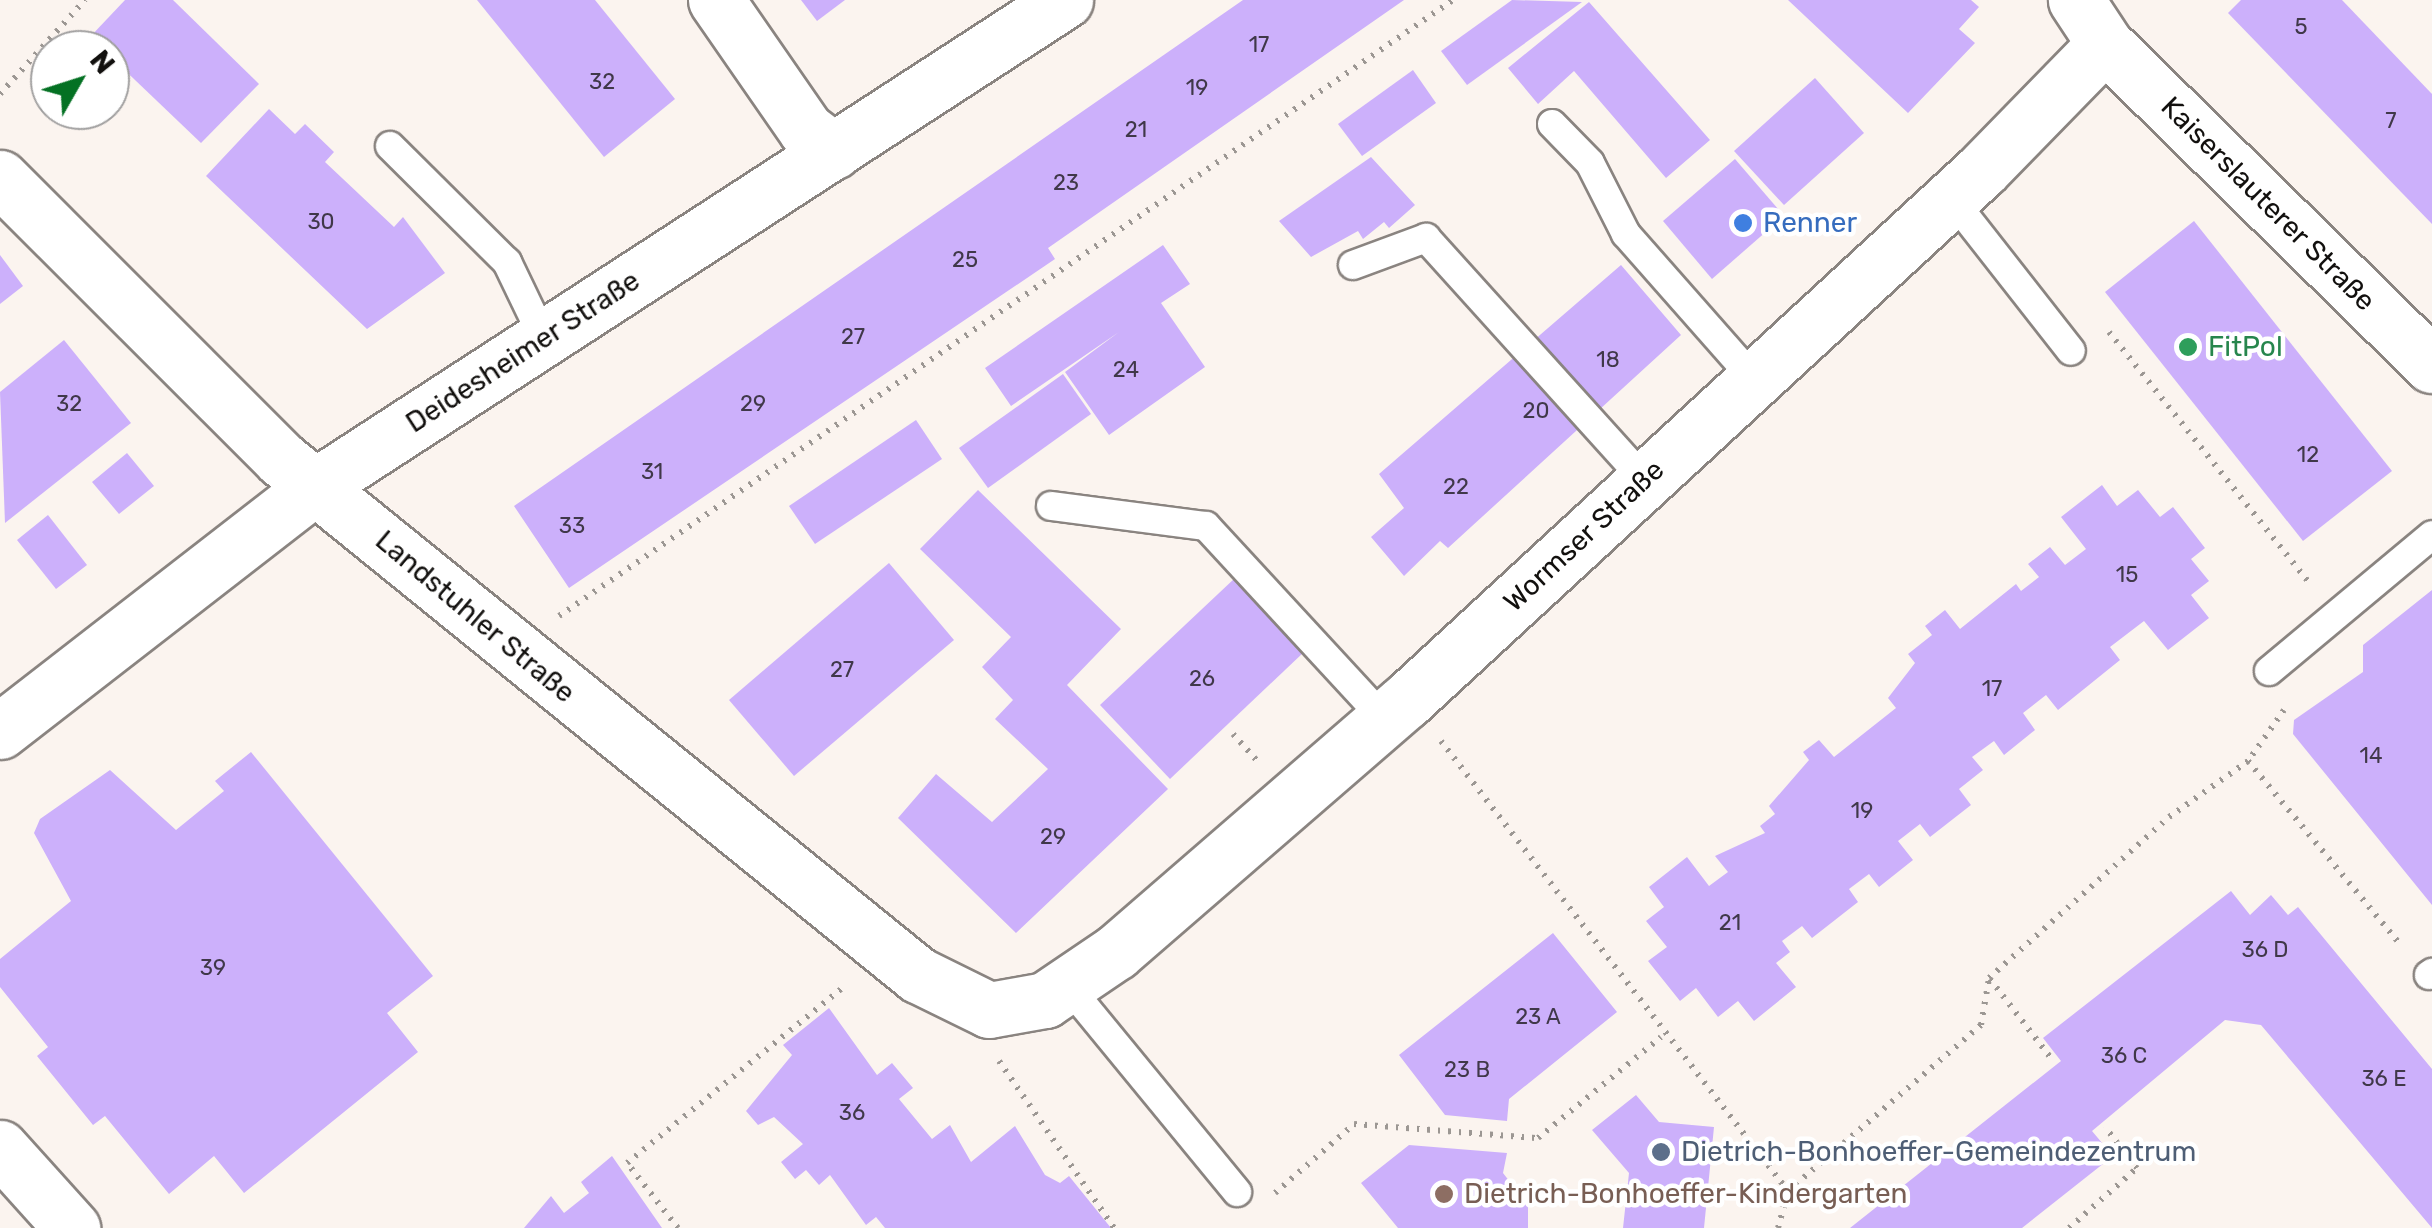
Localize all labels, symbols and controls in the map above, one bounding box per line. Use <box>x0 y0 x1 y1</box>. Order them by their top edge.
house number: 5 <box>2294 14 2308 40</box>
north arrow <box>30 30 130 130</box>
house number: 17 <box>1249 32 1269 58</box>
text: N <box>83 44 121 80</box>
house number: 32 <box>589 69 615 95</box>
house number: 19 <box>1186 75 1208 101</box>
street label: Kaiserslauterer Straße <box>2154 90 2382 318</box>
house number: 7 <box>2385 108 2397 134</box>
house number: 21 <box>1125 117 1147 143</box>
house number: 23 <box>1053 170 1079 196</box>
place label: Renner <box>1763 206 1857 240</box>
house number: 30 <box>307 209 335 235</box>
marker: Renner <box>1732 212 1754 234</box>
house number: 25 <box>952 247 978 273</box>
street label: Deidesheimer Straße <box>400 264 646 440</box>
house number: 27 <box>841 324 865 350</box>
place label: FitPol <box>2208 330 2283 364</box>
marker: FitPol <box>2177 336 2199 358</box>
house number: 18 <box>1596 347 1620 373</box>
house number: 24 <box>1113 357 1139 383</box>
house number: 32 <box>56 391 82 417</box>
house number: 29 <box>740 391 766 417</box>
house number: 20 <box>1523 398 1549 424</box>
house number: 12 <box>2297 442 2319 468</box>
street label: Wormser Straße <box>1497 453 1671 619</box>
house number: 31 <box>641 459 663 485</box>
house number: 22 <box>1443 474 1469 500</box>
house number: 33 <box>559 513 585 539</box>
street label: Landstuhler Straße <box>368 524 582 710</box>
house number: 15 <box>2116 562 2138 588</box>
house number: 27 <box>830 657 854 683</box>
house number: 26 <box>1189 666 1215 692</box>
house number: 17 <box>1982 676 2002 702</box>
house number: 14 <box>2359 743 2383 769</box>
house number: 19 <box>1851 798 1873 824</box>
house number: 29 <box>1040 824 1066 850</box>
house number: 21 <box>1719 910 1741 936</box>
house number: 36 D <box>2241 937 2289 963</box>
house number: 39 <box>200 955 226 981</box>
house number: 23 A <box>1515 1004 1561 1030</box>
house number: 36 C <box>2101 1043 2147 1069</box>
house number: 23 B <box>1444 1057 1490 1083</box>
house number: 36 E <box>2361 1066 2407 1092</box>
house number: 36 <box>839 1100 865 1126</box>
place label: Dietrich-Bonhoeffer-Gemeindezentrum <box>1681 1135 2196 1169</box>
marker: Dietrich-Bonhoeffer-Gemeindezentrum <box>1650 1141 1672 1163</box>
place label: Dietrich-Bonhoeffer-Kindergarten <box>1464 1177 1908 1211</box>
marker: Dietrich-Bonhoeffer-Kindergarten <box>1433 1183 1455 1205</box>

